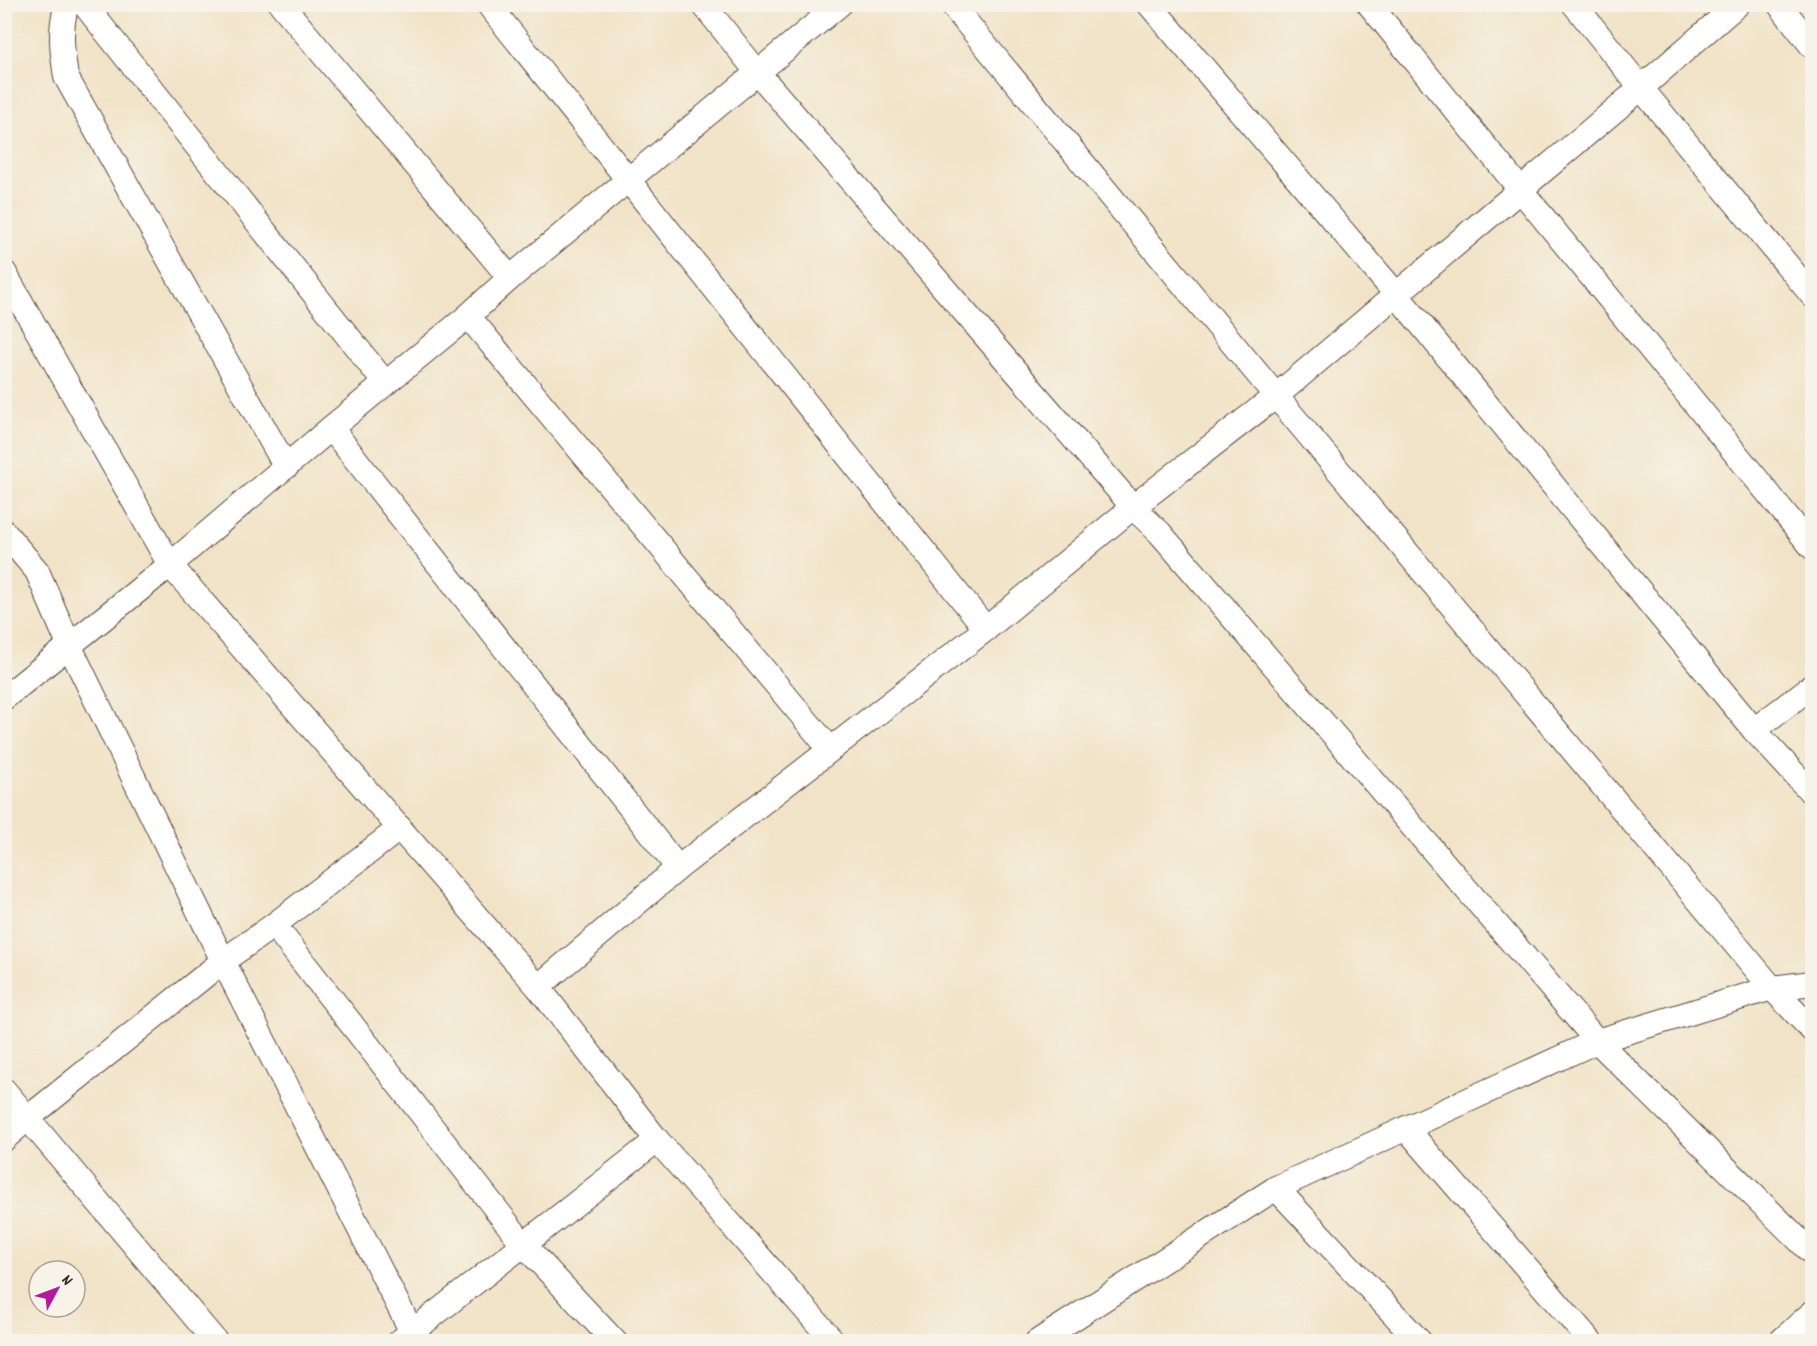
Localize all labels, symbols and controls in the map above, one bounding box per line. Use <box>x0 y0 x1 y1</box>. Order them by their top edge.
north arrow <box>27 1259 87 1319</box>
text: N <box>55 1270 78 1291</box>

